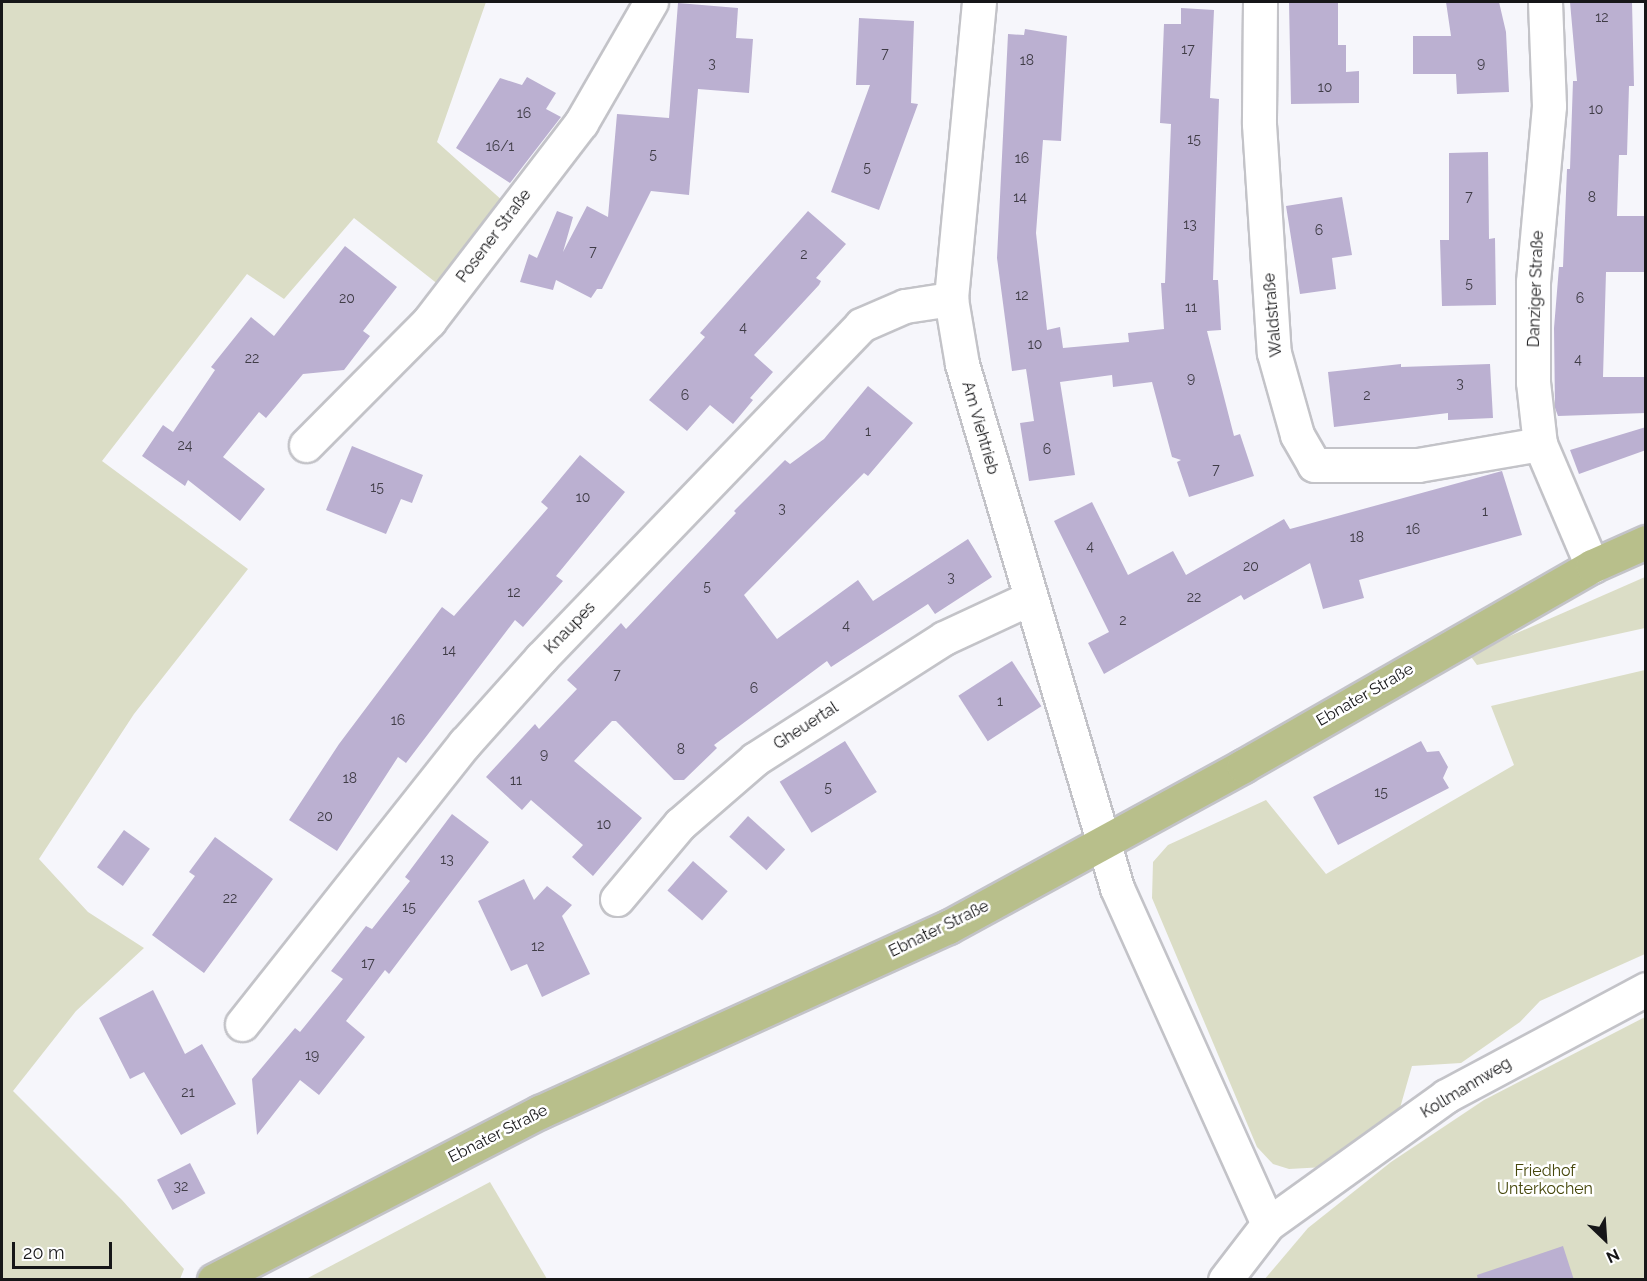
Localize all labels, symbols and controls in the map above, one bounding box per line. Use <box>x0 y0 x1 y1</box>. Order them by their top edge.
house number: 12 <box>1595 9 1609 25</box>
house number: 17 <box>1181 41 1195 57</box>
house number: 7 <box>881 45 889 61</box>
house number: 18 <box>1020 52 1034 68</box>
house number: 3 <box>708 55 716 71</box>
house number: 9 <box>1477 55 1485 71</box>
house number: 10 <box>1318 79 1332 95</box>
house number: 10 <box>1589 101 1603 117</box>
house number: 16 <box>517 105 531 121</box>
house number: 15 <box>1187 131 1201 147</box>
house number: 16/1 <box>486 138 514 154</box>
house number: 5 <box>649 146 657 162</box>
house number: 16 <box>1015 150 1029 166</box>
house number: 5 <box>863 159 871 175</box>
street label: Posener Straße <box>453 185 535 287</box>
house number: 7 <box>1465 188 1473 204</box>
house number: 14 <box>1013 189 1027 205</box>
house number: 8 <box>1588 189 1596 205</box>
house number: 13 <box>1183 216 1197 232</box>
house number: 6 <box>1315 222 1323 238</box>
street label: Danziger Straße <box>1524 230 1548 348</box>
house number: 7 <box>589 243 597 259</box>
house number: 2 <box>800 246 808 262</box>
street label: Waldstraße <box>1260 272 1286 358</box>
house number: 5 <box>1465 275 1473 291</box>
house number: 12 <box>1015 287 1029 303</box>
house number: 20 <box>339 290 355 306</box>
house number: 6 <box>1576 290 1584 306</box>
house number: 11 <box>1185 299 1197 315</box>
house number: 4 <box>739 319 747 335</box>
house number: 10 <box>1028 336 1042 352</box>
house number: 22 <box>245 350 259 366</box>
house number: 4 <box>1574 351 1582 367</box>
house number: 9 <box>1187 370 1195 386</box>
house number: 3 <box>1456 375 1464 391</box>
street label: Am Viehtrieb <box>957 379 1003 477</box>
house number: 6 <box>681 387 689 403</box>
house number: 2 <box>1363 387 1371 403</box>
house number: 1 <box>865 423 871 439</box>
house number: 24 <box>178 437 192 453</box>
house number: 6 <box>1043 441 1051 457</box>
house number: 7 <box>1212 461 1220 477</box>
house number: 15 <box>370 479 384 495</box>
house number: 10 <box>576 489 590 505</box>
house number: 3 <box>778 500 786 516</box>
house number: 1 <box>1482 503 1488 519</box>
house number: 16 <box>1406 521 1420 537</box>
house number: 18 <box>1350 529 1364 545</box>
house number: 4 <box>1086 538 1094 554</box>
house number: 20 <box>1243 558 1259 574</box>
house number: 3 <box>947 569 955 585</box>
house number: 5 <box>703 578 711 594</box>
house number: 12 <box>507 584 521 600</box>
house number: 22 <box>1187 589 1201 605</box>
street label: Knaupes <box>541 598 599 658</box>
house number: 2 <box>1119 612 1127 628</box>
house number: 4 <box>842 617 850 633</box>
house number: 14 <box>442 642 456 658</box>
street label: Ebnater Straße <box>1313 659 1417 731</box>
house number: 7 <box>613 666 621 682</box>
house number: 6 <box>750 680 758 696</box>
house number: 1 <box>997 693 1003 709</box>
street label: Gheuertal <box>770 698 842 754</box>
house number: 16 <box>391 712 405 728</box>
house number: 8 <box>677 741 685 757</box>
house number: 9 <box>540 746 548 762</box>
house number: 18 <box>343 770 357 786</box>
house number: 11 <box>510 772 522 788</box>
house number: 5 <box>824 779 832 795</box>
house number: 15 <box>1374 784 1388 800</box>
house number: 20 <box>317 808 333 824</box>
house number: 10 <box>597 816 611 832</box>
house number: 13 <box>440 851 454 867</box>
house number: 22 <box>223 890 237 906</box>
street label: Ebnater Straße <box>886 896 992 962</box>
house number: 15 <box>402 899 416 915</box>
house number: 12 <box>531 938 545 954</box>
house number: 17 <box>361 955 375 971</box>
house number: 19 <box>305 1047 319 1063</box>
street label: Kollmannweg <box>1417 1054 1515 1122</box>
house number: 21 <box>181 1084 195 1100</box>
street label: Ebnater Straße <box>445 1101 551 1167</box>
park label: Friedhof Unterkochen <box>1497 1161 1593 1199</box>
house number: 32 <box>174 1178 188 1194</box>
north arrow <box>1575 1209 1635 1269</box>
scale bar <box>15 1230 116 1268</box>
text: 20 m <box>23 1242 65 1263</box>
text: N <box>1603 1245 1622 1267</box>

